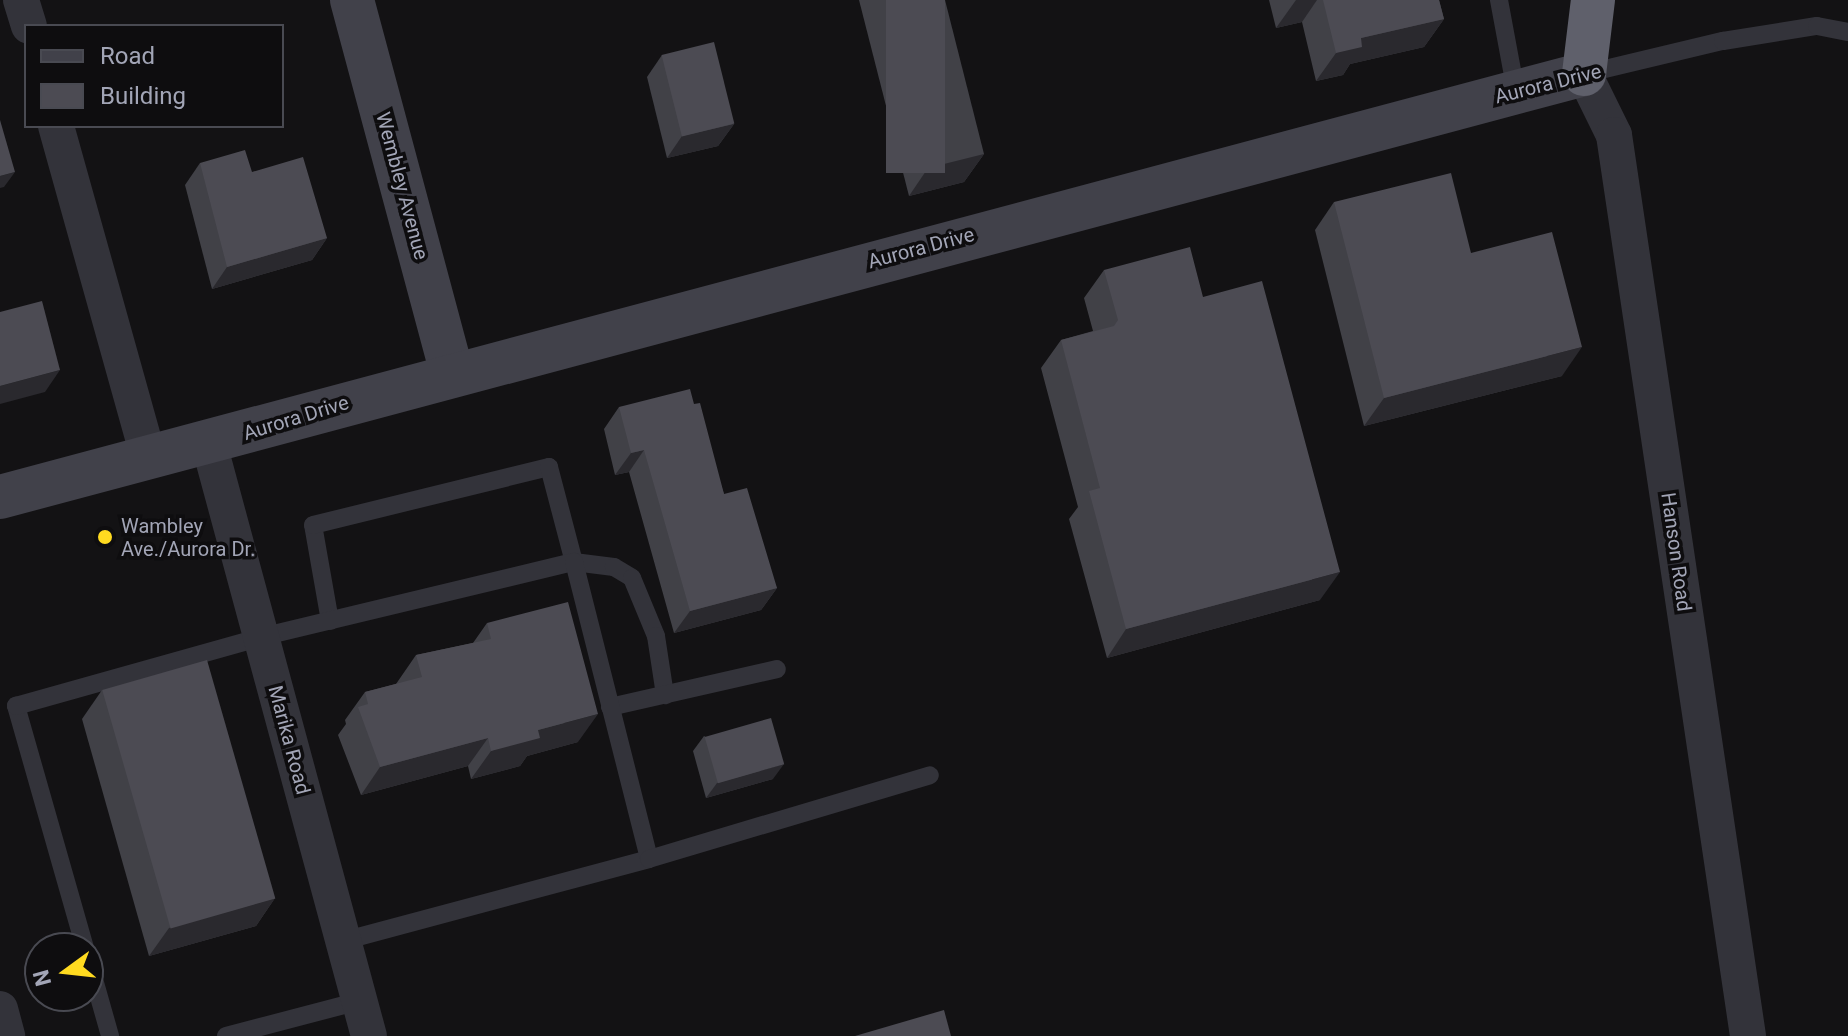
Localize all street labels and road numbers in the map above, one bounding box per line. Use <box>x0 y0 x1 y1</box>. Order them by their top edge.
street label: Aurora Drive <box>1492 59 1604 109</box>
street label: Wembley Avenue <box>371 109 433 263</box>
street label: Aurora Drive <box>865 222 977 274</box>
street label: Aurora Drive <box>240 391 352 445</box>
street label: Hanson Road <box>1656 491 1696 613</box>
street label: Marika Road <box>263 683 315 797</box>

